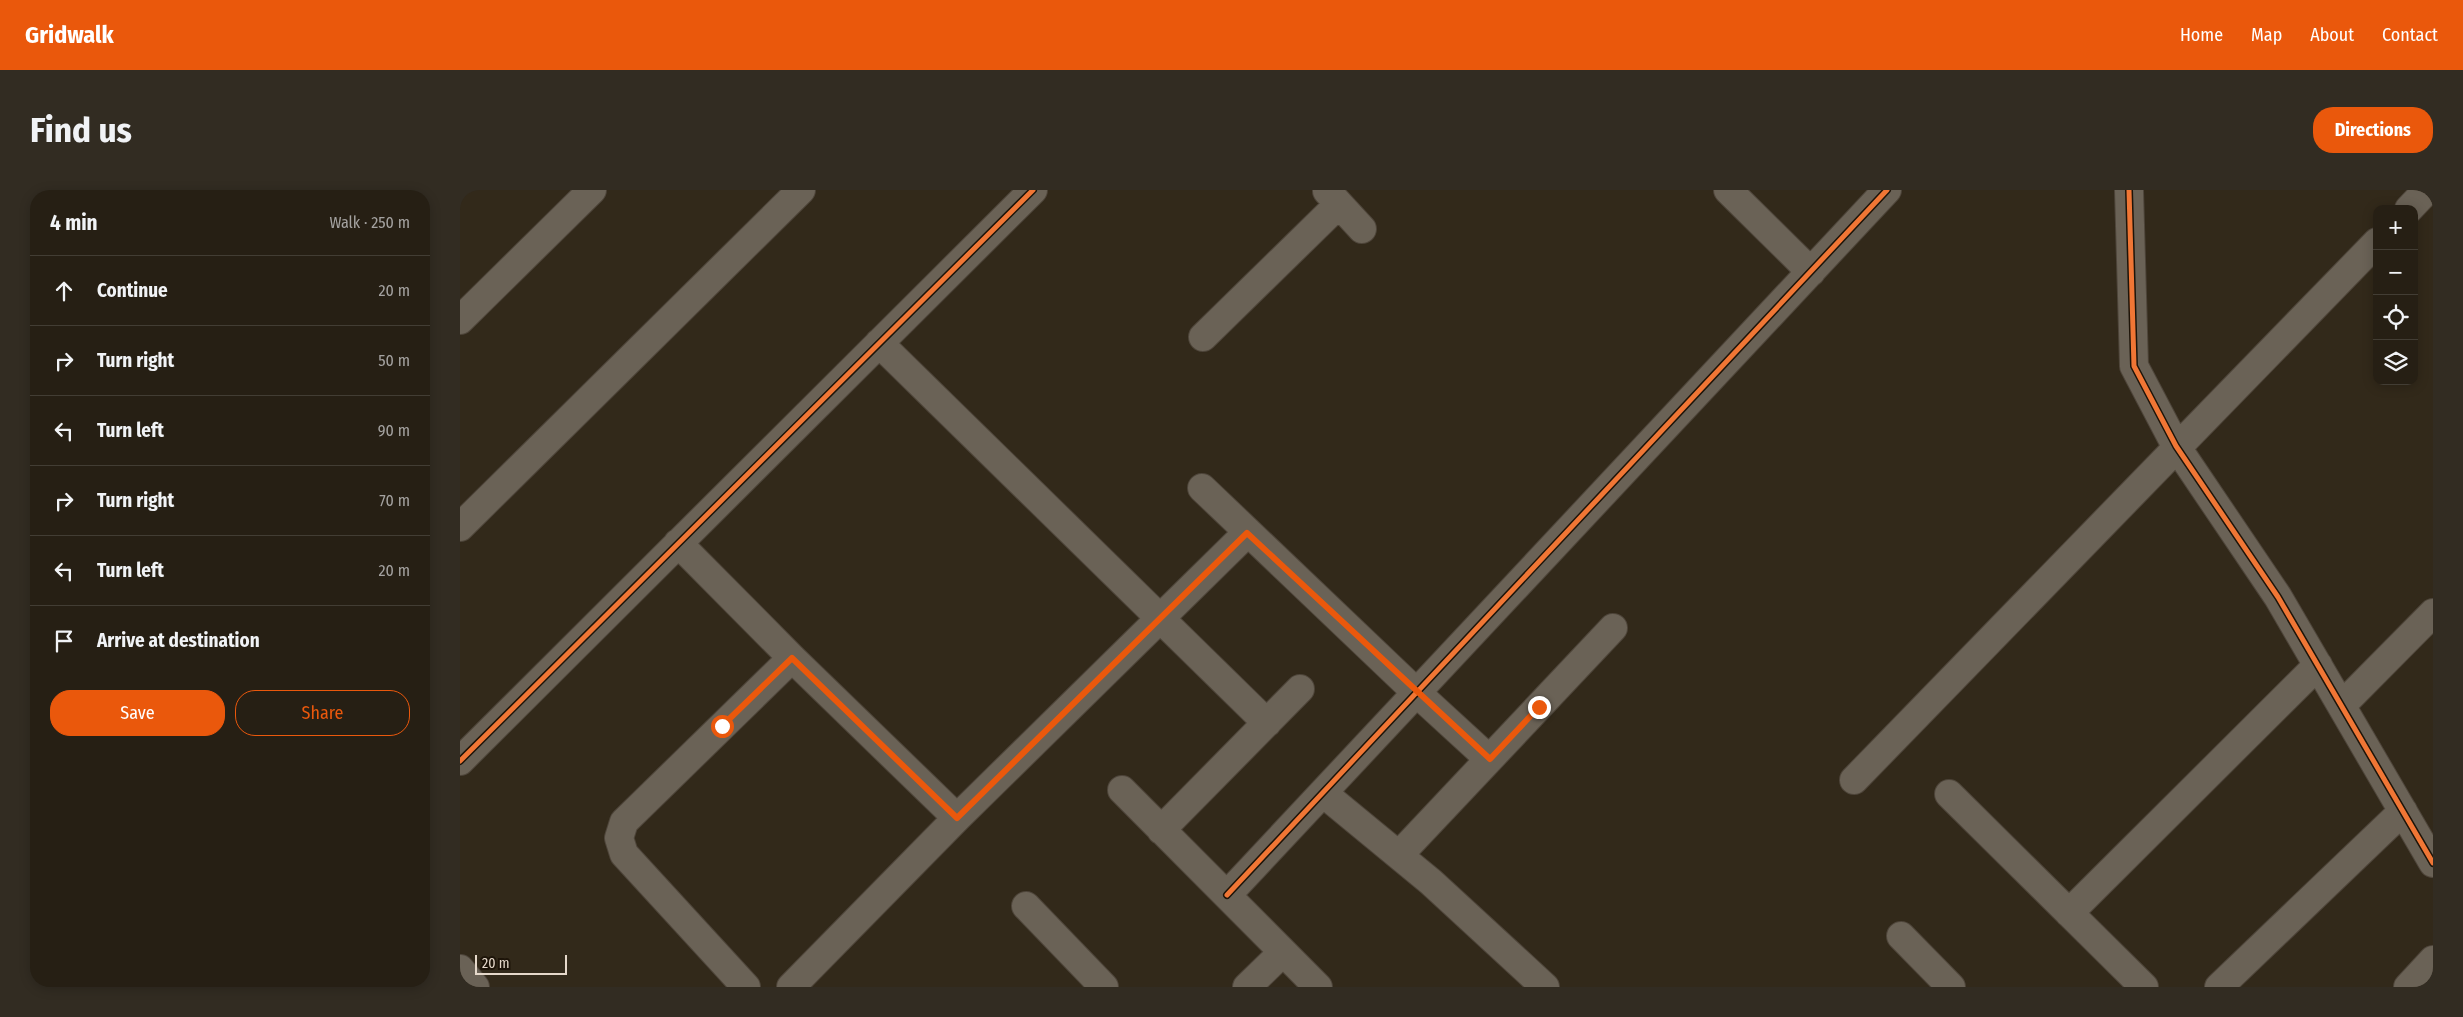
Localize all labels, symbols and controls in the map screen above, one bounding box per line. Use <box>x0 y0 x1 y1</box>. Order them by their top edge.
text: Gridwalk <box>25 21 114 49</box>
text: Home <box>2180 24 2223 46</box>
text: Map <box>2251 24 2282 46</box>
text: About <box>2310 24 2354 46</box>
text: Contact <box>2382 24 2438 46</box>
button: Directions <box>2313 107 2433 153</box>
text: Find us <box>30 109 132 151</box>
map controls <box>2373 205 2418 385</box>
button: + <box>2373 205 2418 250</box>
text: 4 min <box>50 210 98 236</box>
text: Walk · 250 m <box>329 213 410 232</box>
button: − <box>2373 250 2418 295</box>
icon: ahead <box>50 277 78 305</box>
text: Continue <box>97 279 168 302</box>
text: 20 m <box>379 281 410 300</box>
button: locate <box>2373 295 2418 340</box>
button: layers <box>2373 340 2418 385</box>
icon: right <box>50 347 78 375</box>
text: Turn right <box>97 349 174 372</box>
text: 50 m <box>378 351 410 370</box>
icon: left <box>50 417 78 445</box>
text: Turn left <box>97 419 164 442</box>
text: 90 m <box>378 421 410 440</box>
icon: right <box>50 487 78 515</box>
text: Turn right <box>97 489 174 512</box>
text: 70 m <box>379 491 410 510</box>
icon: left <box>50 557 78 585</box>
text: Turn left <box>97 559 164 582</box>
text: 20 m <box>379 561 410 580</box>
icon: arrive <box>50 627 78 655</box>
text: Arrive at destination <box>97 629 260 652</box>
button: Save <box>50 690 225 736</box>
button: Share <box>235 690 410 736</box>
route end <box>1528 696 1551 719</box>
route start <box>711 715 734 738</box>
scale bar <box>475 952 568 975</box>
text: 20 m <box>482 955 510 972</box>

